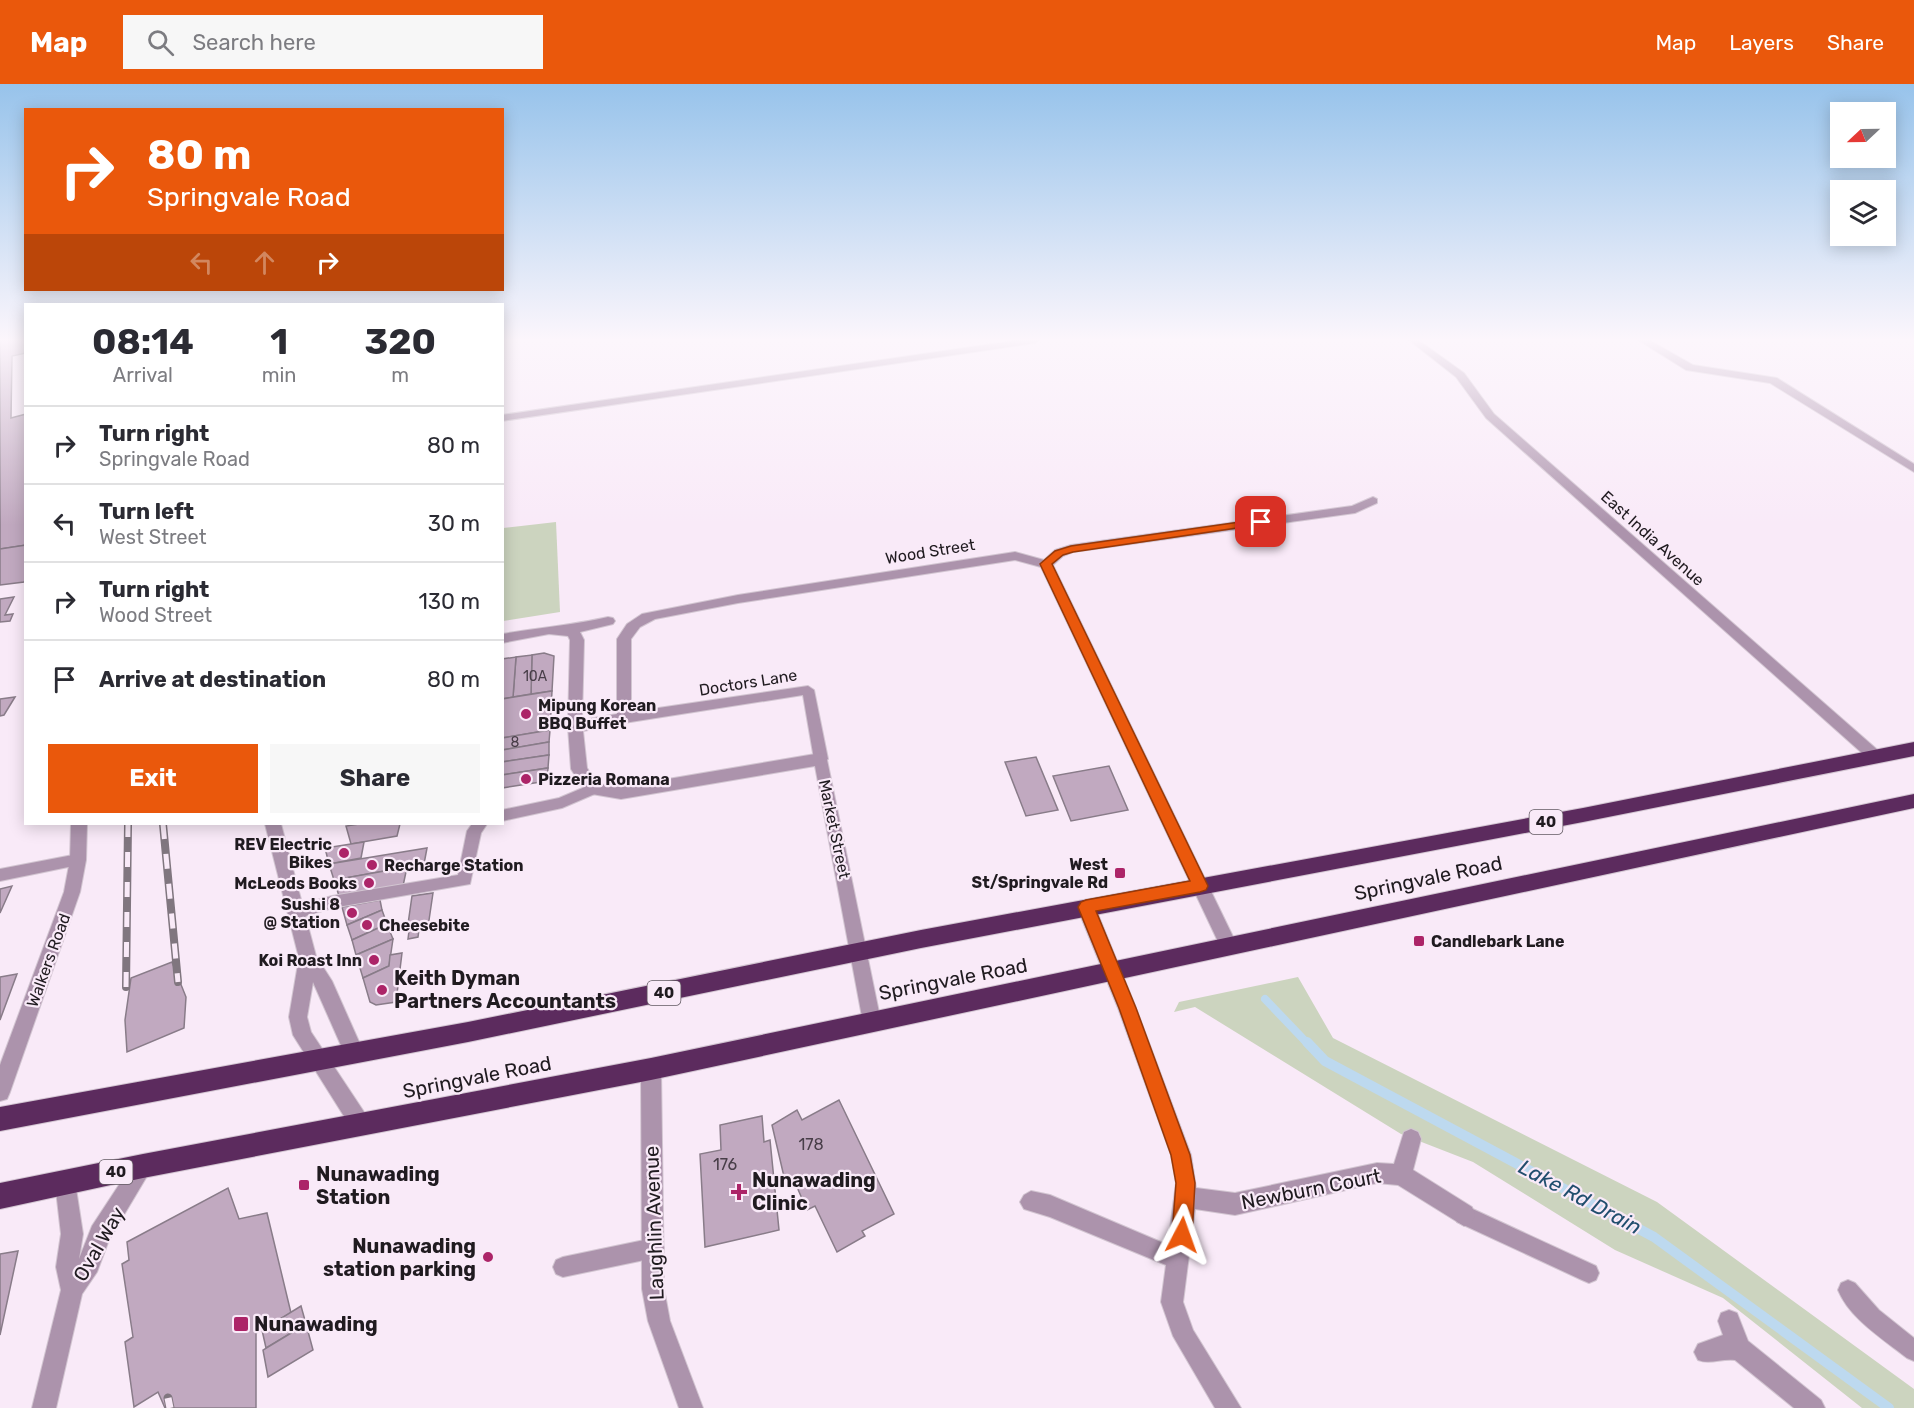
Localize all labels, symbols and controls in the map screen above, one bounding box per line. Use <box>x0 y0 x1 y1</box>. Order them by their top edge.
search box <box>123 15 543 69</box>
text: Map <box>30 26 87 59</box>
icon: search <box>144 26 177 59</box>
text: Search here <box>192 29 316 56</box>
text: Map <box>1655 30 1696 55</box>
text: Layers <box>1729 30 1794 55</box>
text: Share <box>1827 30 1884 55</box>
north arrow <box>1830 102 1896 168</box>
map controls <box>1830 102 1896 246</box>
text: 80 m <box>147 130 251 180</box>
icon: right <box>48 132 126 210</box>
button: layers <box>1830 180 1896 246</box>
text: Springvale Road <box>147 181 351 213</box>
icon: left <box>185 246 218 279</box>
icon: ahead <box>248 246 281 279</box>
icon: right <box>311 246 344 279</box>
text: 08:14 <box>92 320 194 363</box>
text: 1 <box>270 320 288 363</box>
text: 320 <box>364 320 436 363</box>
text: Arrival <box>113 363 173 387</box>
text: min <box>262 363 296 387</box>
text: m <box>391 363 409 387</box>
text: Turn right <box>99 420 209 447</box>
icon: right <box>48 429 81 462</box>
text: 80 m <box>427 432 480 459</box>
text: Springvale Road <box>99 447 250 471</box>
street label: East India Avenue <box>1597 487 1708 590</box>
pin <box>1235 496 1286 547</box>
text: Turn left <box>99 498 194 525</box>
icon: arrive <box>1244 505 1277 538</box>
icon: left <box>48 507 81 540</box>
text: 30 m <box>428 510 480 537</box>
text: West Street <box>99 525 207 549</box>
street label: Wood Street <box>884 535 976 568</box>
text: Turn right <box>99 576 209 603</box>
icon: right <box>48 585 81 618</box>
text: 130 m <box>418 588 480 615</box>
text: Wood Street <box>99 603 212 627</box>
icon: arrive <box>48 663 81 696</box>
street label: Doctors Lane <box>698 665 799 700</box>
text: Arrive at destination <box>99 666 326 693</box>
text: 80 m <box>427 666 480 693</box>
house number: 10A <box>523 668 548 685</box>
place label: Mipung Korean BBQ Buffet <box>538 696 656 733</box>
marker: Mipung Korean BBQ Buffet <box>519 707 533 721</box>
house number: 8 <box>511 734 520 751</box>
button: Exit <box>48 744 258 813</box>
button: Share <box>270 744 480 813</box>
place label: Pizzeria Romana <box>538 770 670 789</box>
marker: Pizzeria Romana <box>519 772 533 786</box>
street label: Market Street <box>815 778 854 880</box>
road number: 40 <box>1530 810 1562 834</box>
place label: REV Electric Bikes <box>234 835 332 872</box>
marker: REV Electric Bikes <box>337 846 351 860</box>
street label: Springvale Road <box>1352 851 1504 905</box>
place label: West St/Springvale Rd <box>972 855 1109 892</box>
place label: Recharge Station <box>384 856 524 875</box>
marker: Recharge Station <box>365 858 379 872</box>
marker: West St/Springvale Rd <box>1113 866 1127 880</box>
place label: McLeods Books <box>234 874 357 893</box>
marker: McLeods Books <box>362 876 376 890</box>
place label: Sushi 8 @ Station <box>264 895 340 932</box>
marker: Sushi 8 @ Station <box>345 906 359 920</box>
street label: Walkers Road <box>23 911 74 1010</box>
place label: Cheesebite <box>379 916 470 935</box>
marker: Cheesebite <box>360 918 374 932</box>
place label: Candlebark Lane <box>1431 932 1564 951</box>
marker: Candlebark Lane <box>1412 934 1426 948</box>
place label: Koi Roast Inn <box>258 951 362 970</box>
marker: Koi Roast Inn <box>367 953 381 967</box>
street label: Springvale Road <box>877 953 1029 1005</box>
place label: Keith Dyman Partners Accountants <box>394 966 616 1013</box>
road number: 40 <box>648 981 680 1005</box>
marker: Keith Dyman Partners Accountants <box>375 983 389 997</box>
street label: Springvale Road <box>401 1051 553 1103</box>
house number: 178 <box>798 1135 824 1154</box>
street label: Laughlin Avenue <box>639 1145 669 1301</box>
water label: Lake Rd Drain <box>1515 1154 1646 1239</box>
house number: 176 <box>713 1155 737 1174</box>
road number: 40 <box>100 1160 132 1184</box>
place label: Nunawading Station <box>316 1162 440 1209</box>
street label: Newburn Court <box>1239 1164 1383 1214</box>
place label: Nunawading Clinic <box>752 1168 876 1215</box>
marker: Nunawading Station <box>297 1178 311 1192</box>
marker: Nunawading Clinic <box>730 1183 748 1201</box>
street label: Oval Way <box>68 1202 130 1286</box>
position arrow <box>1150 1203 1214 1267</box>
place label: Nunawading station parking <box>323 1234 476 1281</box>
marker: Nunawading station parking <box>481 1250 495 1264</box>
place label: Nunawading <box>254 1312 378 1336</box>
marker: Nunawading <box>232 1315 250 1333</box>

